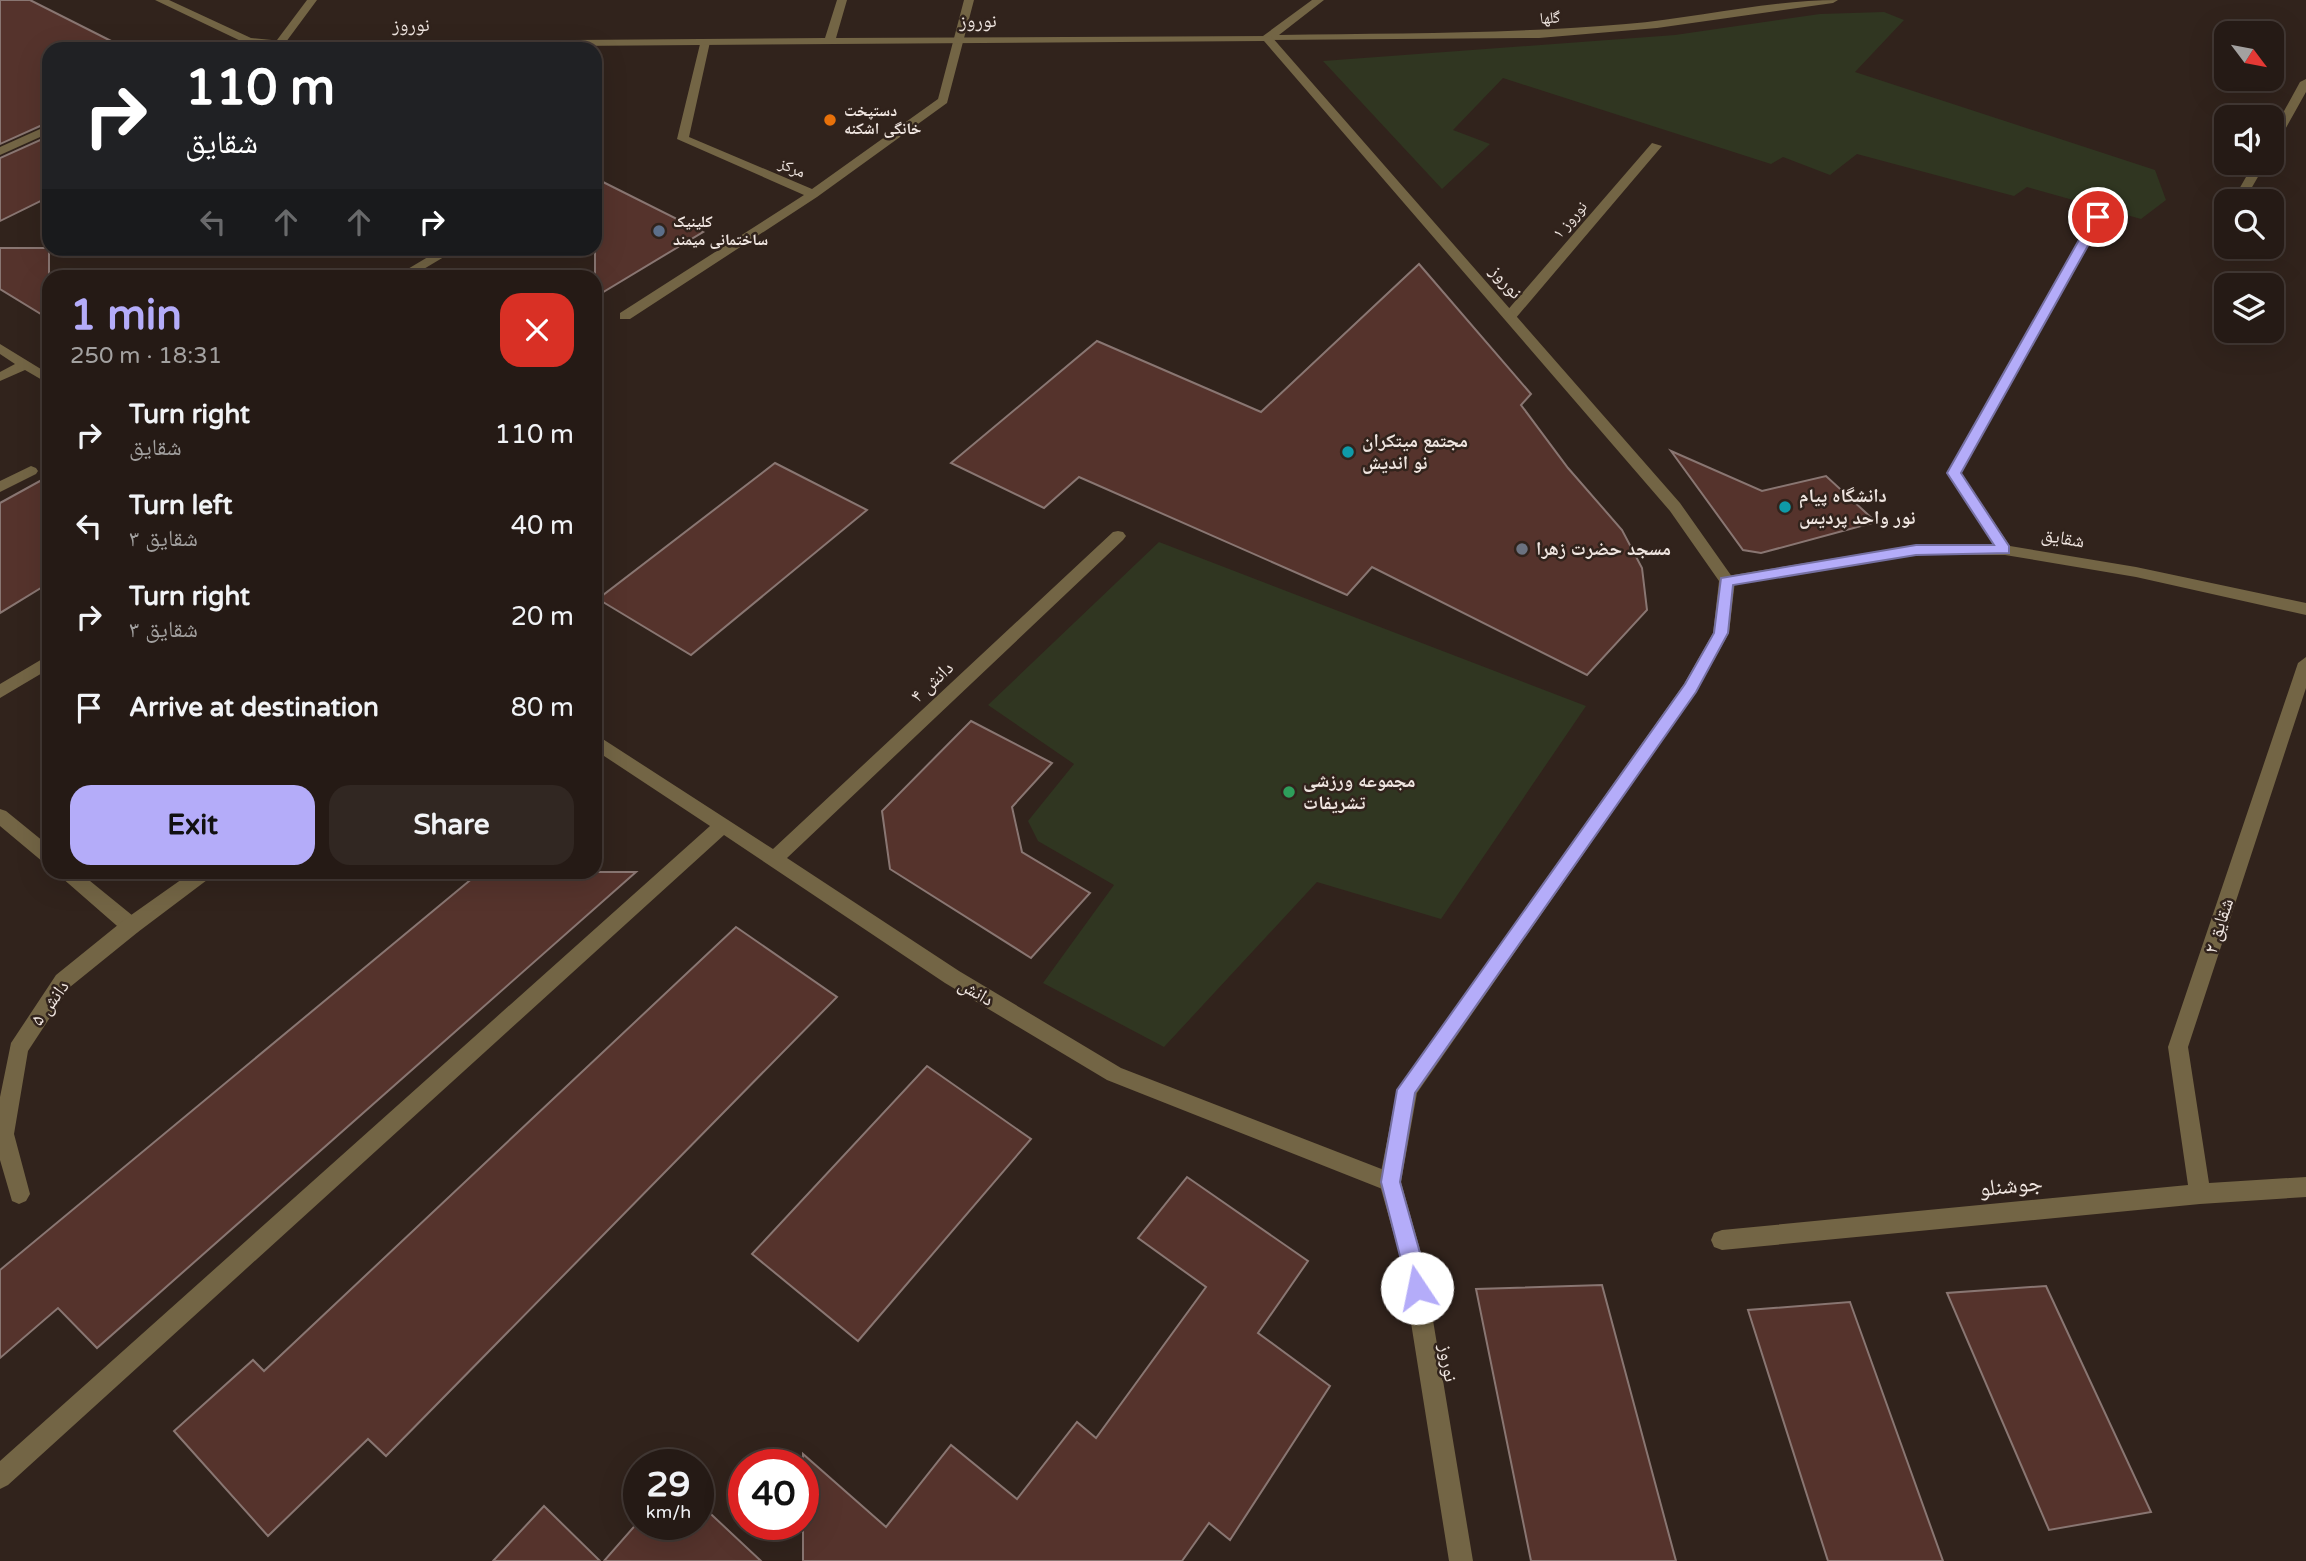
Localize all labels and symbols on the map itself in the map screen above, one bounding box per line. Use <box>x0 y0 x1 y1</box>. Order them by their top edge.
street label: گلها <box>1539 7 1561 29</box>
street label: نوروز <box>958 10 997 32</box>
street label: نوروز <box>391 14 430 36</box>
north arrow <box>2214 21 2284 91</box>
place label: دستپخت خانگی اشکنه <box>844 101 921 139</box>
marker: دستپخت خانگی اشکنه <box>822 112 838 128</box>
street label: مرکز <box>775 153 808 182</box>
pin <box>2068 187 2128 247</box>
street label: نوروز ۱ <box>1548 197 1592 243</box>
place label: کلینیک ساختمانی میمند <box>673 212 768 250</box>
marker: کلینیک ساختمانی میمند <box>651 223 667 239</box>
street label: نوروز <box>1485 260 1527 303</box>
place label: مجتمع میتکران نو اندیش <box>1362 430 1468 474</box>
marker: مجتمع میتکران نو اندیش <box>1340 444 1356 460</box>
place label: دانشگاه پیام نور واحد پردیس <box>1799 485 1915 529</box>
marker: دانشگاه پیام نور واحد پردیس <box>1777 499 1793 515</box>
street label: شقایق <box>2040 523 2086 553</box>
place label: مسجد حضرت زهرا <box>1536 538 1671 560</box>
marker: مسجد حضرت زهرا <box>1514 541 1530 557</box>
street label: دانش ۴ <box>906 657 958 707</box>
place label: مجموعه ورزشی تشریفات <box>1303 770 1415 814</box>
marker: مجموعه ورزشی تشریفات <box>1281 784 1297 800</box>
street label: شقایق ۲ <box>2200 896 2238 956</box>
street label: دانش <box>955 973 998 1011</box>
street label: دانش ۵ <box>26 976 74 1030</box>
street label: جوشنلو <box>1978 1169 2044 1203</box>
position arrow <box>1380 1251 1454 1325</box>
street label: نوروز <box>1434 1342 1462 1383</box>
speed limit sign: 40 <box>728 1449 819 1540</box>

